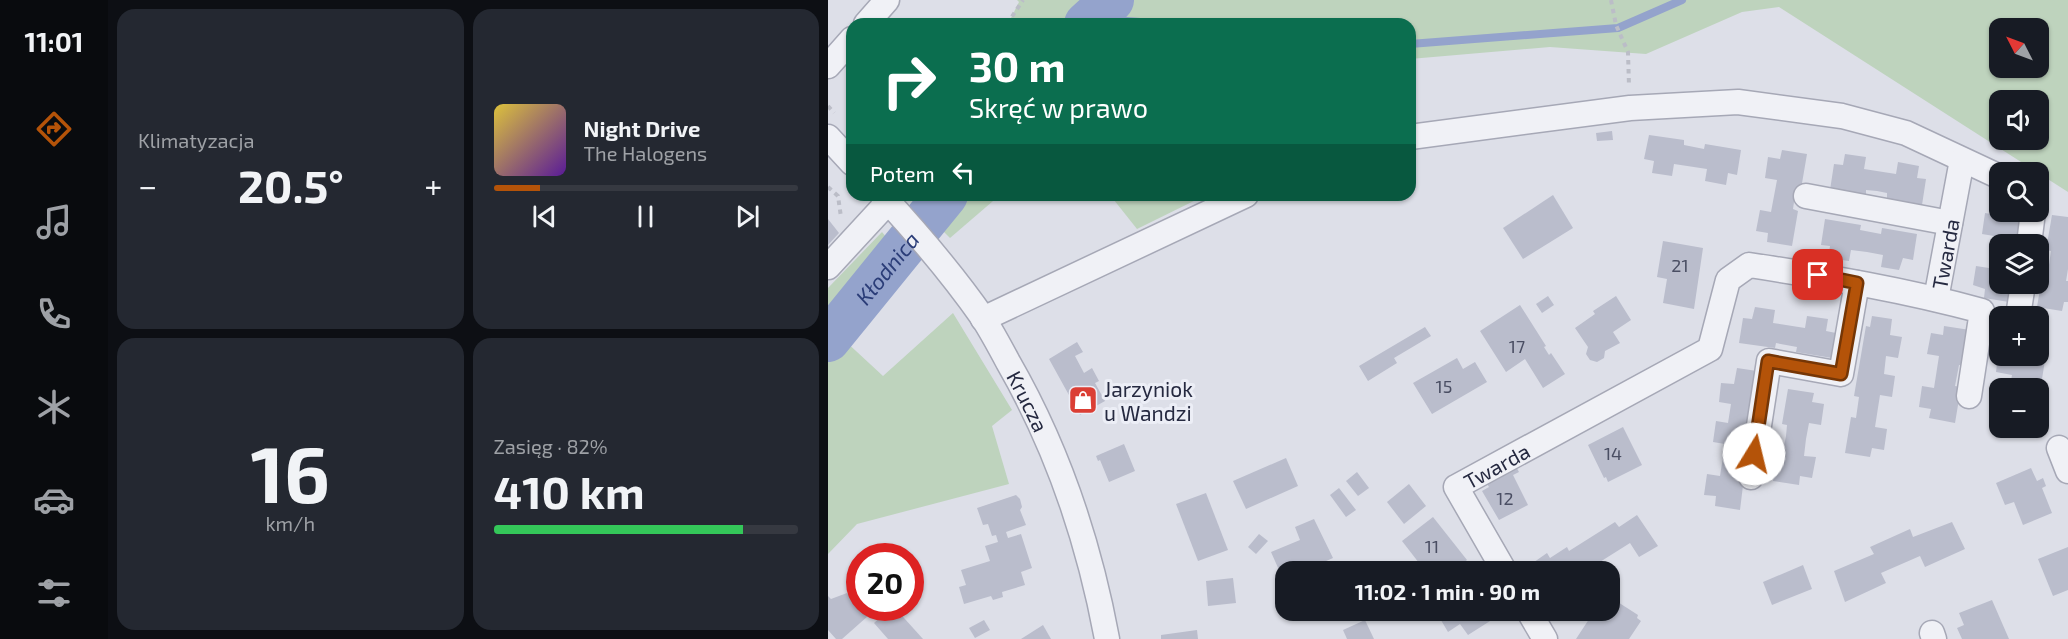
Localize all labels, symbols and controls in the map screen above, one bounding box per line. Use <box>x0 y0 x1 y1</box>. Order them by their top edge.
north arrow <box>1989 18 2049 78</box>
map controls <box>1989 18 2049 438</box>
text: 11:01 <box>25 25 83 57</box>
text: 30 m <box>969 40 1065 90</box>
icon: right <box>870 42 948 120</box>
button: sound <box>1989 90 2049 150</box>
text: Skręć w prawo <box>969 91 1148 123</box>
icon: directions <box>33 108 75 150</box>
text: Night Drive <box>584 115 700 141</box>
text: Klimatyzacja <box>138 128 254 152</box>
text: The Halogens <box>584 141 707 165</box>
icon: left <box>947 156 980 189</box>
text: 20.5° <box>238 158 344 212</box>
text: Potem <box>870 160 935 186</box>
button: search <box>1989 162 2049 222</box>
text: − <box>138 165 157 205</box>
text: + <box>424 165 443 205</box>
icon: previous <box>528 200 561 233</box>
icon: pause <box>629 200 662 233</box>
icon: next <box>731 200 764 233</box>
icon: music <box>33 201 75 243</box>
street label: Twarda <box>1926 216 1963 291</box>
water label: Kłodnica <box>850 226 924 309</box>
button: layers <box>1989 234 2049 294</box>
pin <box>1792 249 1843 300</box>
house number: 21 <box>1671 254 1689 276</box>
icon: arrive <box>1801 258 1834 291</box>
icon: phone <box>33 293 75 335</box>
button: + <box>1989 306 2049 366</box>
house number: 17 <box>1509 335 1525 357</box>
street label: Krucza <box>1003 366 1054 436</box>
house number: 15 <box>1436 375 1452 397</box>
place label: Jarzyniok u Wandzi <box>1104 376 1193 425</box>
button: − <box>1989 378 2049 438</box>
shop icon: Jarzyniok u Wandzi <box>1067 384 1099 416</box>
icon: climate <box>33 386 75 428</box>
position arrow <box>1722 422 1786 486</box>
text: 16 <box>250 425 330 519</box>
text: Zasięg · 82% <box>494 434 608 458</box>
street label: Twarda <box>1459 437 1534 493</box>
house number: 14 <box>1604 442 1622 464</box>
text: 410 km <box>494 464 645 518</box>
icon: car <box>33 479 75 521</box>
house number: 12 <box>1496 487 1514 509</box>
text: km/h <box>265 511 315 535</box>
house number: 11 <box>1425 535 1439 557</box>
speed limit sign: 20 <box>846 543 924 621</box>
icon: filters <box>33 572 75 614</box>
text: 11:02 · 1 min · 90 m <box>1355 578 1540 604</box>

